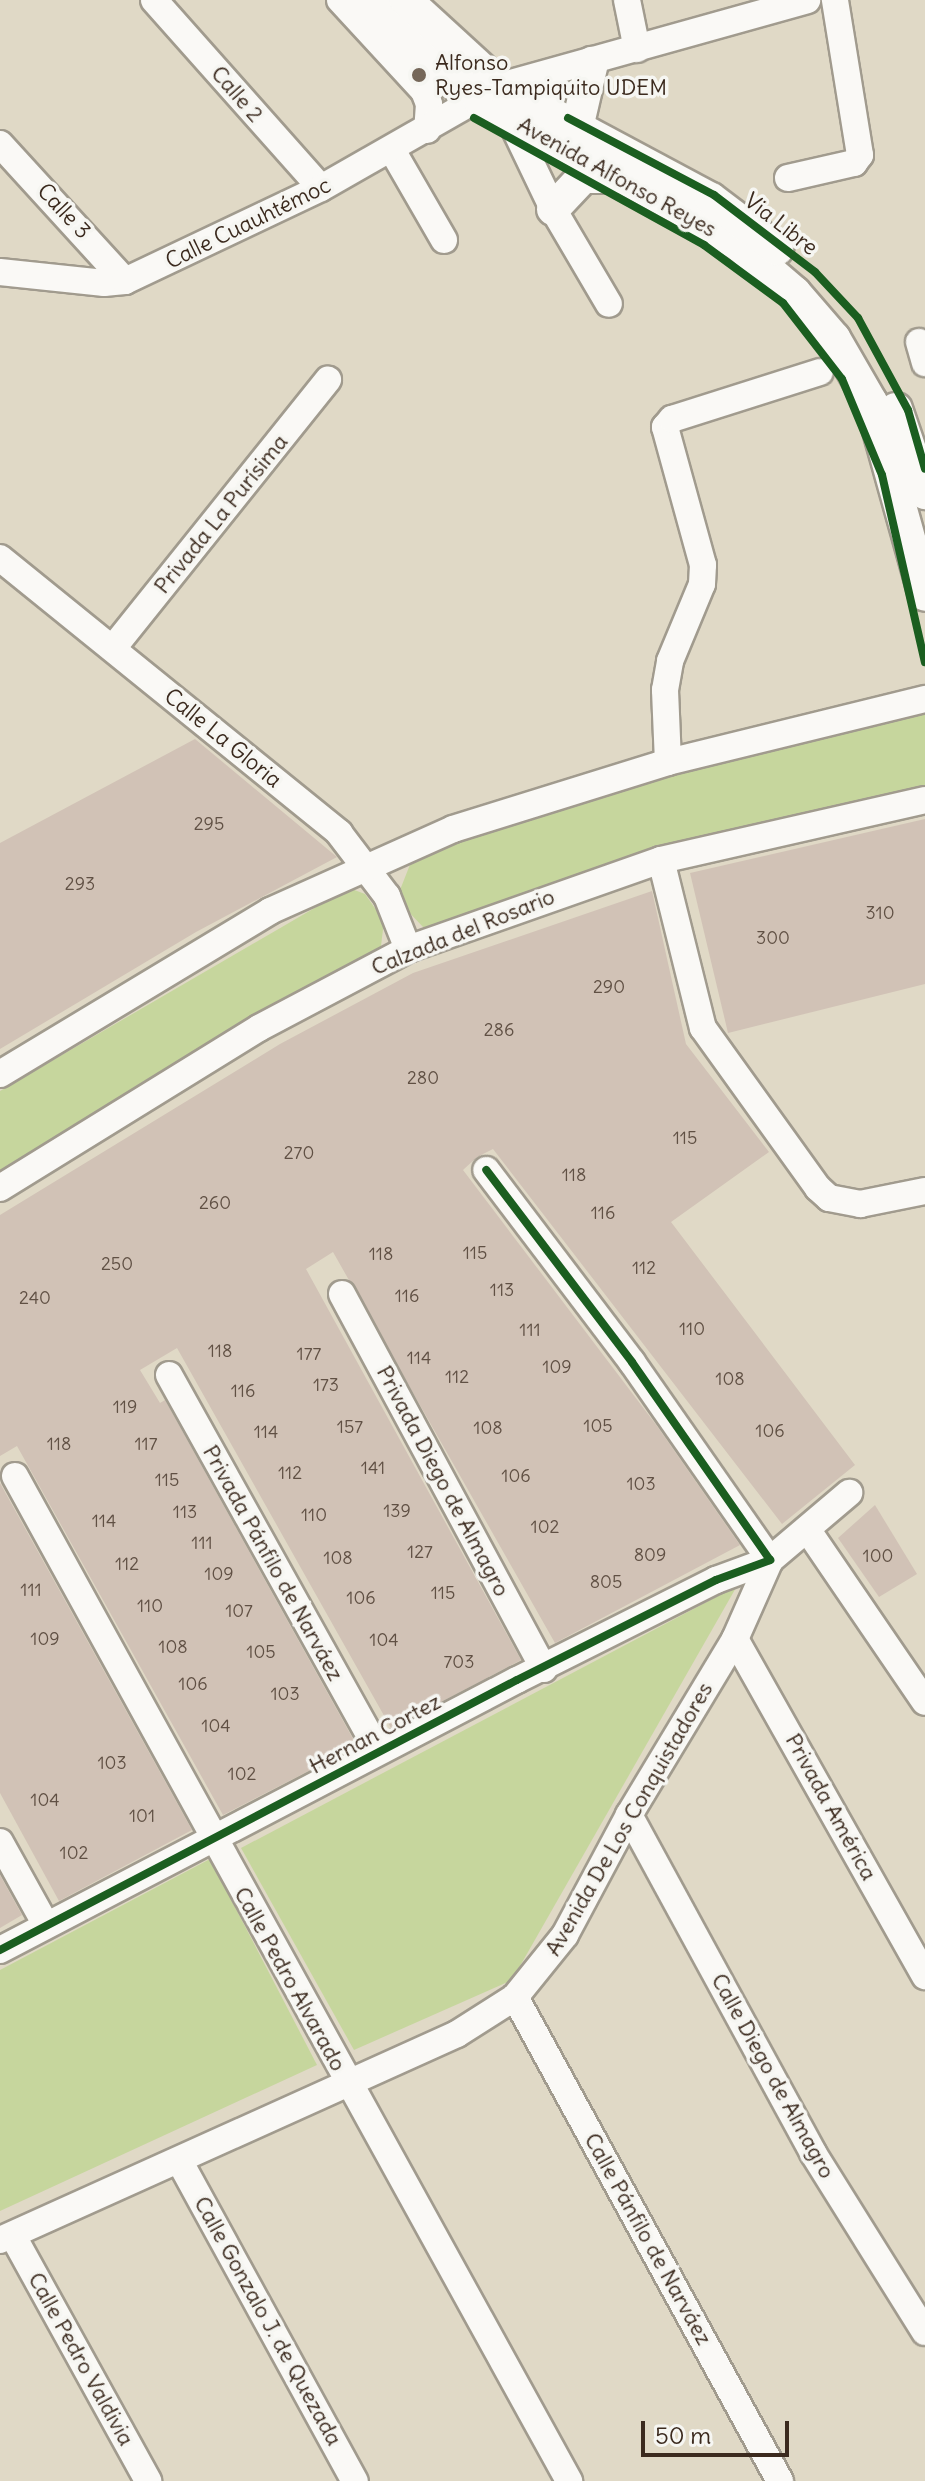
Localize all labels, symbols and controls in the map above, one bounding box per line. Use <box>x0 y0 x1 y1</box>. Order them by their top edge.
place label: Alfonso Ryes-Tampiquito UDEM <box>435 49 667 100</box>
street label: Calle 2 <box>205 60 269 128</box>
marker: Alfonso Ryes-Tampiquito UDEM <box>410 66 428 84</box>
street label: Avenida Alfonso Reyes <box>513 111 721 243</box>
street label: Calle Cuauhtémoc <box>161 172 335 274</box>
street label: Calle 3 <box>32 178 96 244</box>
street label: Via Libre <box>739 187 823 261</box>
street label: Privada La Purísima <box>149 429 293 599</box>
street label: Calle La Gloria <box>159 683 287 793</box>
house number: 295 <box>194 813 224 835</box>
house number: 293 <box>65 873 95 895</box>
street label: Calzada del Rosario <box>368 883 558 981</box>
house number: 310 <box>865 902 895 924</box>
house number: 300 <box>756 927 790 949</box>
house number: 290 <box>593 976 625 998</box>
house number: 286 <box>484 1019 514 1041</box>
house number: 280 <box>407 1067 439 1089</box>
house number: 115 <box>673 1127 697 1149</box>
house number: 270 <box>284 1142 314 1164</box>
house number: 118 <box>562 1164 586 1186</box>
house number: 260 <box>199 1192 231 1214</box>
house number: 116 <box>591 1202 615 1224</box>
house number: 115 <box>463 1242 487 1264</box>
house number: 118 <box>369 1243 393 1265</box>
house number: 250 <box>101 1253 133 1275</box>
house number: 112 <box>632 1257 656 1279</box>
house number: 113 <box>490 1279 514 1301</box>
house number: 116 <box>395 1285 419 1307</box>
house number: 240 <box>19 1287 51 1309</box>
house number: 110 <box>679 1318 705 1340</box>
house number: 111 <box>519 1319 541 1341</box>
house number: 118 <box>208 1340 232 1362</box>
house number: 177 <box>297 1343 321 1365</box>
house number: 114 <box>407 1347 431 1369</box>
house number: 109 <box>542 1356 572 1378</box>
street label: Privada Diego de Almagro <box>371 1361 515 1601</box>
house number: 112 <box>445 1366 469 1388</box>
house number: 108 <box>715 1368 745 1390</box>
house number: 173 <box>313 1374 339 1396</box>
house number: 116 <box>231 1380 255 1402</box>
house number: 119 <box>113 1396 137 1418</box>
house number: 105 <box>583 1415 613 1437</box>
house number: 157 <box>337 1416 363 1438</box>
house number: 108 <box>473 1417 503 1439</box>
house number: 106 <box>755 1420 785 1442</box>
house number: 114 <box>254 1421 278 1443</box>
house number: 118 <box>47 1433 71 1455</box>
house number: 117 <box>134 1433 158 1455</box>
street label: Privada Pánfilo de Narváez <box>197 1441 349 1685</box>
house number: 141 <box>361 1457 385 1479</box>
house number: 112 <box>278 1462 302 1484</box>
house number: 106 <box>501 1465 531 1487</box>
house number: 115 <box>155 1469 179 1491</box>
house number: 103 <box>626 1473 656 1495</box>
house number: 139 <box>383 1500 411 1522</box>
house number: 113 <box>173 1501 197 1523</box>
house number: 110 <box>301 1504 327 1526</box>
house number: 114 <box>92 1510 116 1532</box>
house number: 102 <box>531 1516 559 1538</box>
house number: 111 <box>191 1532 213 1554</box>
house number: 127 <box>407 1541 433 1563</box>
house number: 809 <box>634 1544 666 1566</box>
house number: 100 <box>863 1545 893 1567</box>
house number: 108 <box>323 1547 353 1569</box>
house number: 112 <box>115 1553 139 1575</box>
house number: 109 <box>204 1563 234 1585</box>
house number: 805 <box>590 1571 622 1593</box>
house number: 111 <box>20 1579 42 1601</box>
house number: 115 <box>431 1582 455 1604</box>
house number: 106 <box>346 1587 376 1609</box>
house number: 110 <box>137 1595 163 1617</box>
house number: 107 <box>225 1600 253 1622</box>
house number: 109 <box>30 1628 60 1650</box>
house number: 104 <box>369 1629 399 1651</box>
house number: 108 <box>158 1636 188 1658</box>
house number: 105 <box>246 1641 276 1663</box>
house number: 703 <box>444 1651 474 1673</box>
house number: 106 <box>178 1673 208 1695</box>
street label: Avenida De Los Conquistadores <box>540 1677 718 1961</box>
house number: 103 <box>270 1683 300 1705</box>
street label: Hernan Cortez <box>305 1688 445 1780</box>
house number: 104 <box>201 1715 231 1737</box>
street label: Privada América <box>780 1729 882 1885</box>
house number: 103 <box>97 1752 127 1774</box>
house number: 102 <box>228 1763 256 1785</box>
house number: 104 <box>30 1789 60 1811</box>
house number: 101 <box>129 1805 155 1827</box>
house number: 102 <box>60 1842 88 1864</box>
street label: Calle Pedro Alvarado <box>229 1882 351 2076</box>
street label: Calle Diego de Almagro <box>706 1969 840 2183</box>
street label: Calle Pánfilo de Narváez <box>579 2128 717 2350</box>
street label: Calle Gonzalo J. de Quezada <box>188 2192 348 2450</box>
street label: Calle Pedro Valdivia <box>22 2268 140 2450</box>
scale bar <box>645 2405 793 2455</box>
text: 50 m <box>655 2420 711 2450</box>

